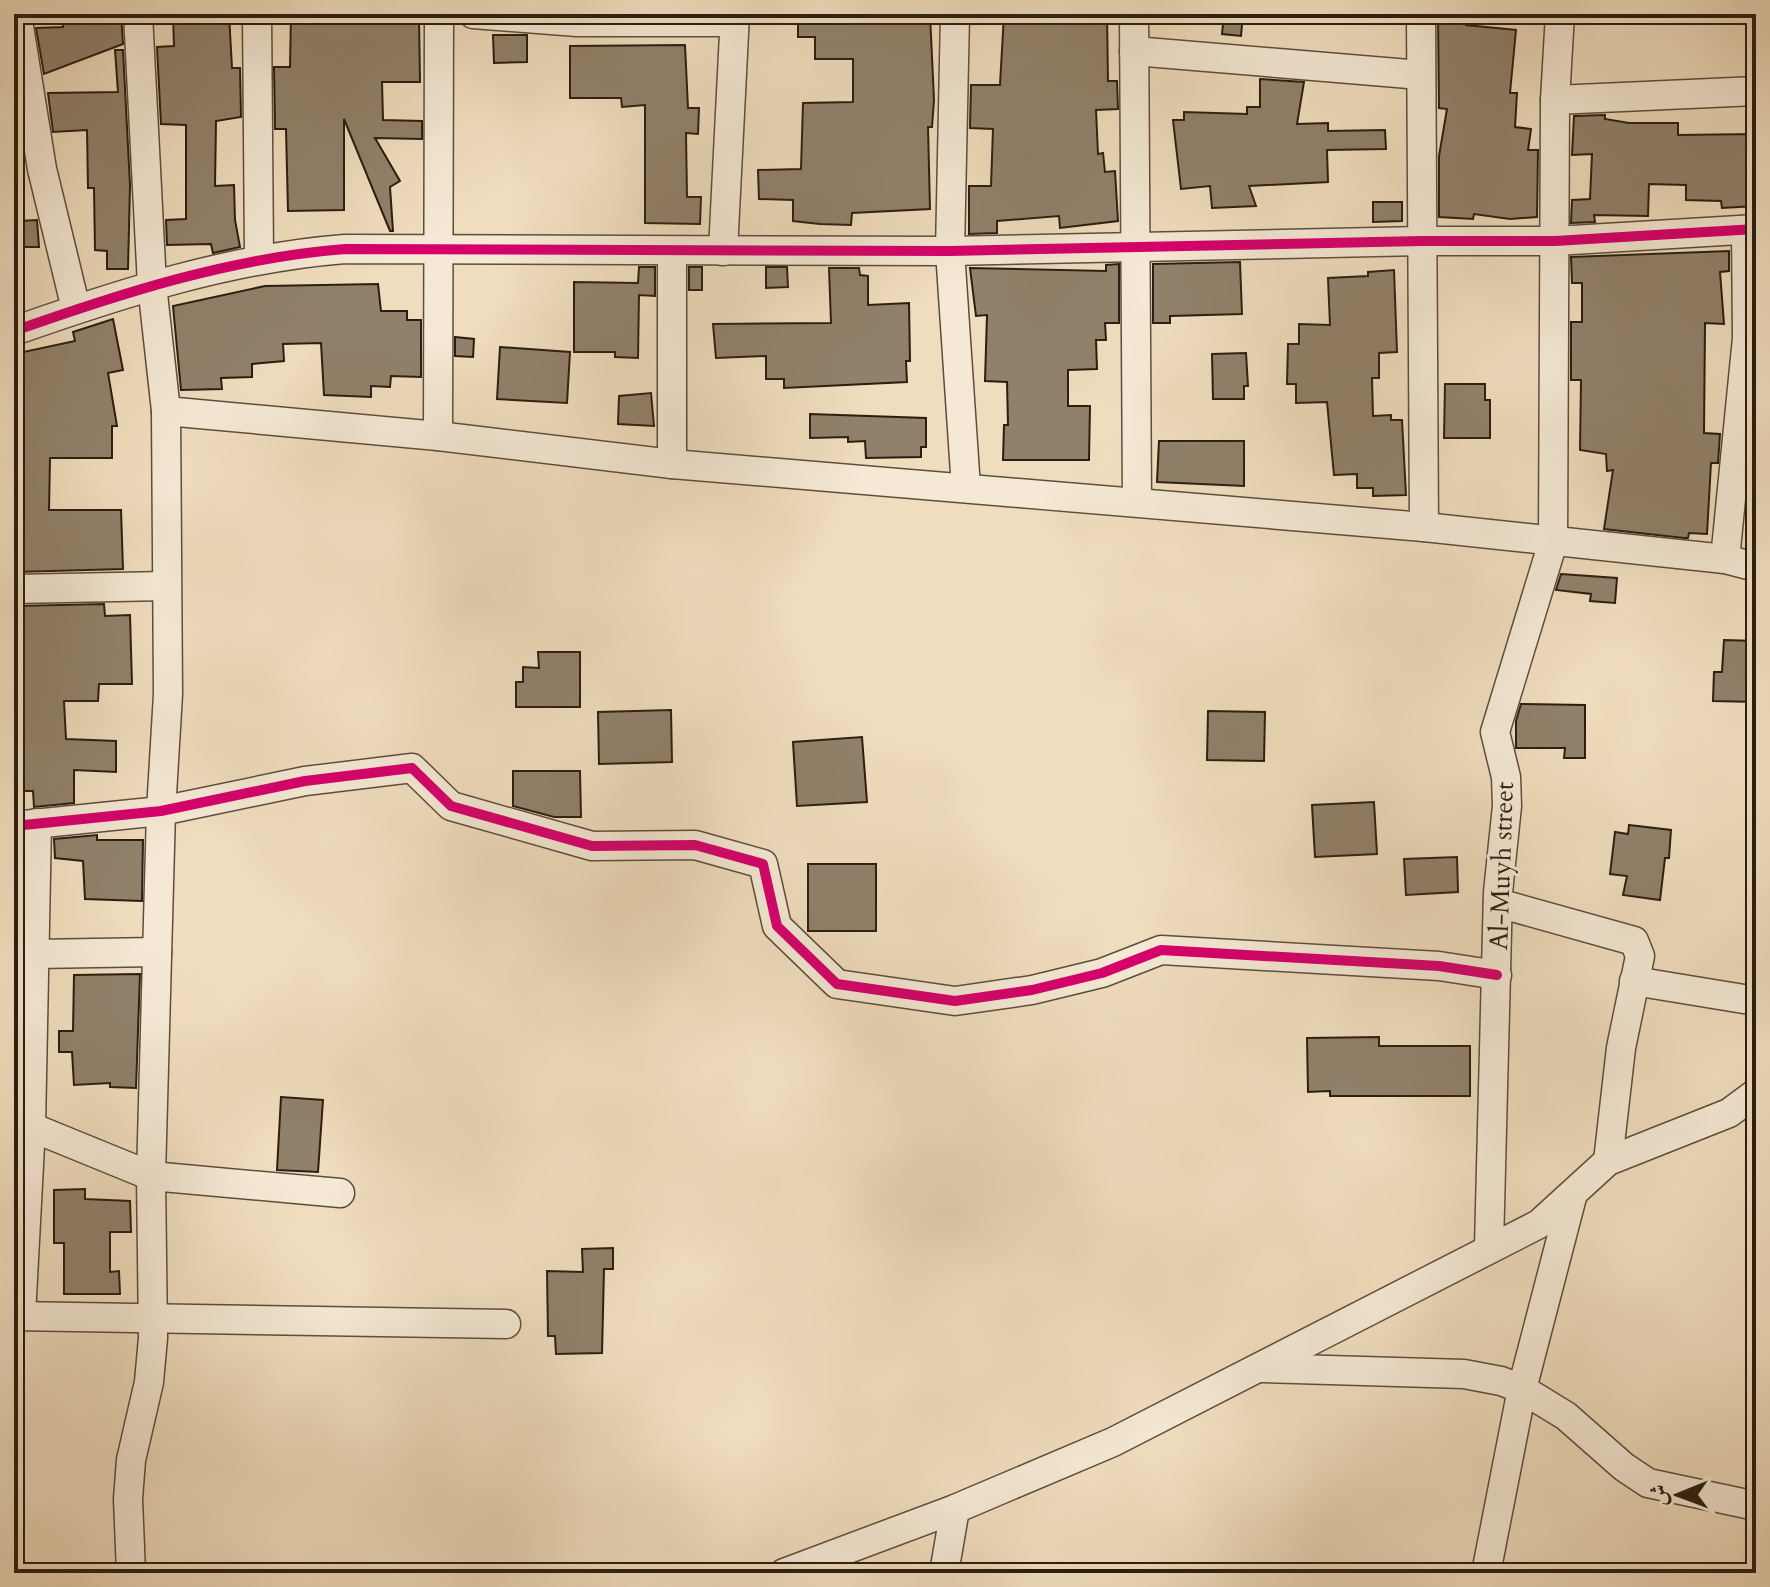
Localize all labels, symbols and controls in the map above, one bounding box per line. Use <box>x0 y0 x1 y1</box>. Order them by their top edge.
street label: Al-Muyh street <box>1481 781 1522 951</box>
north arrow <box>1638 1455 1718 1535</box>
text: ش <box>1644 1484 1674 1507</box>

